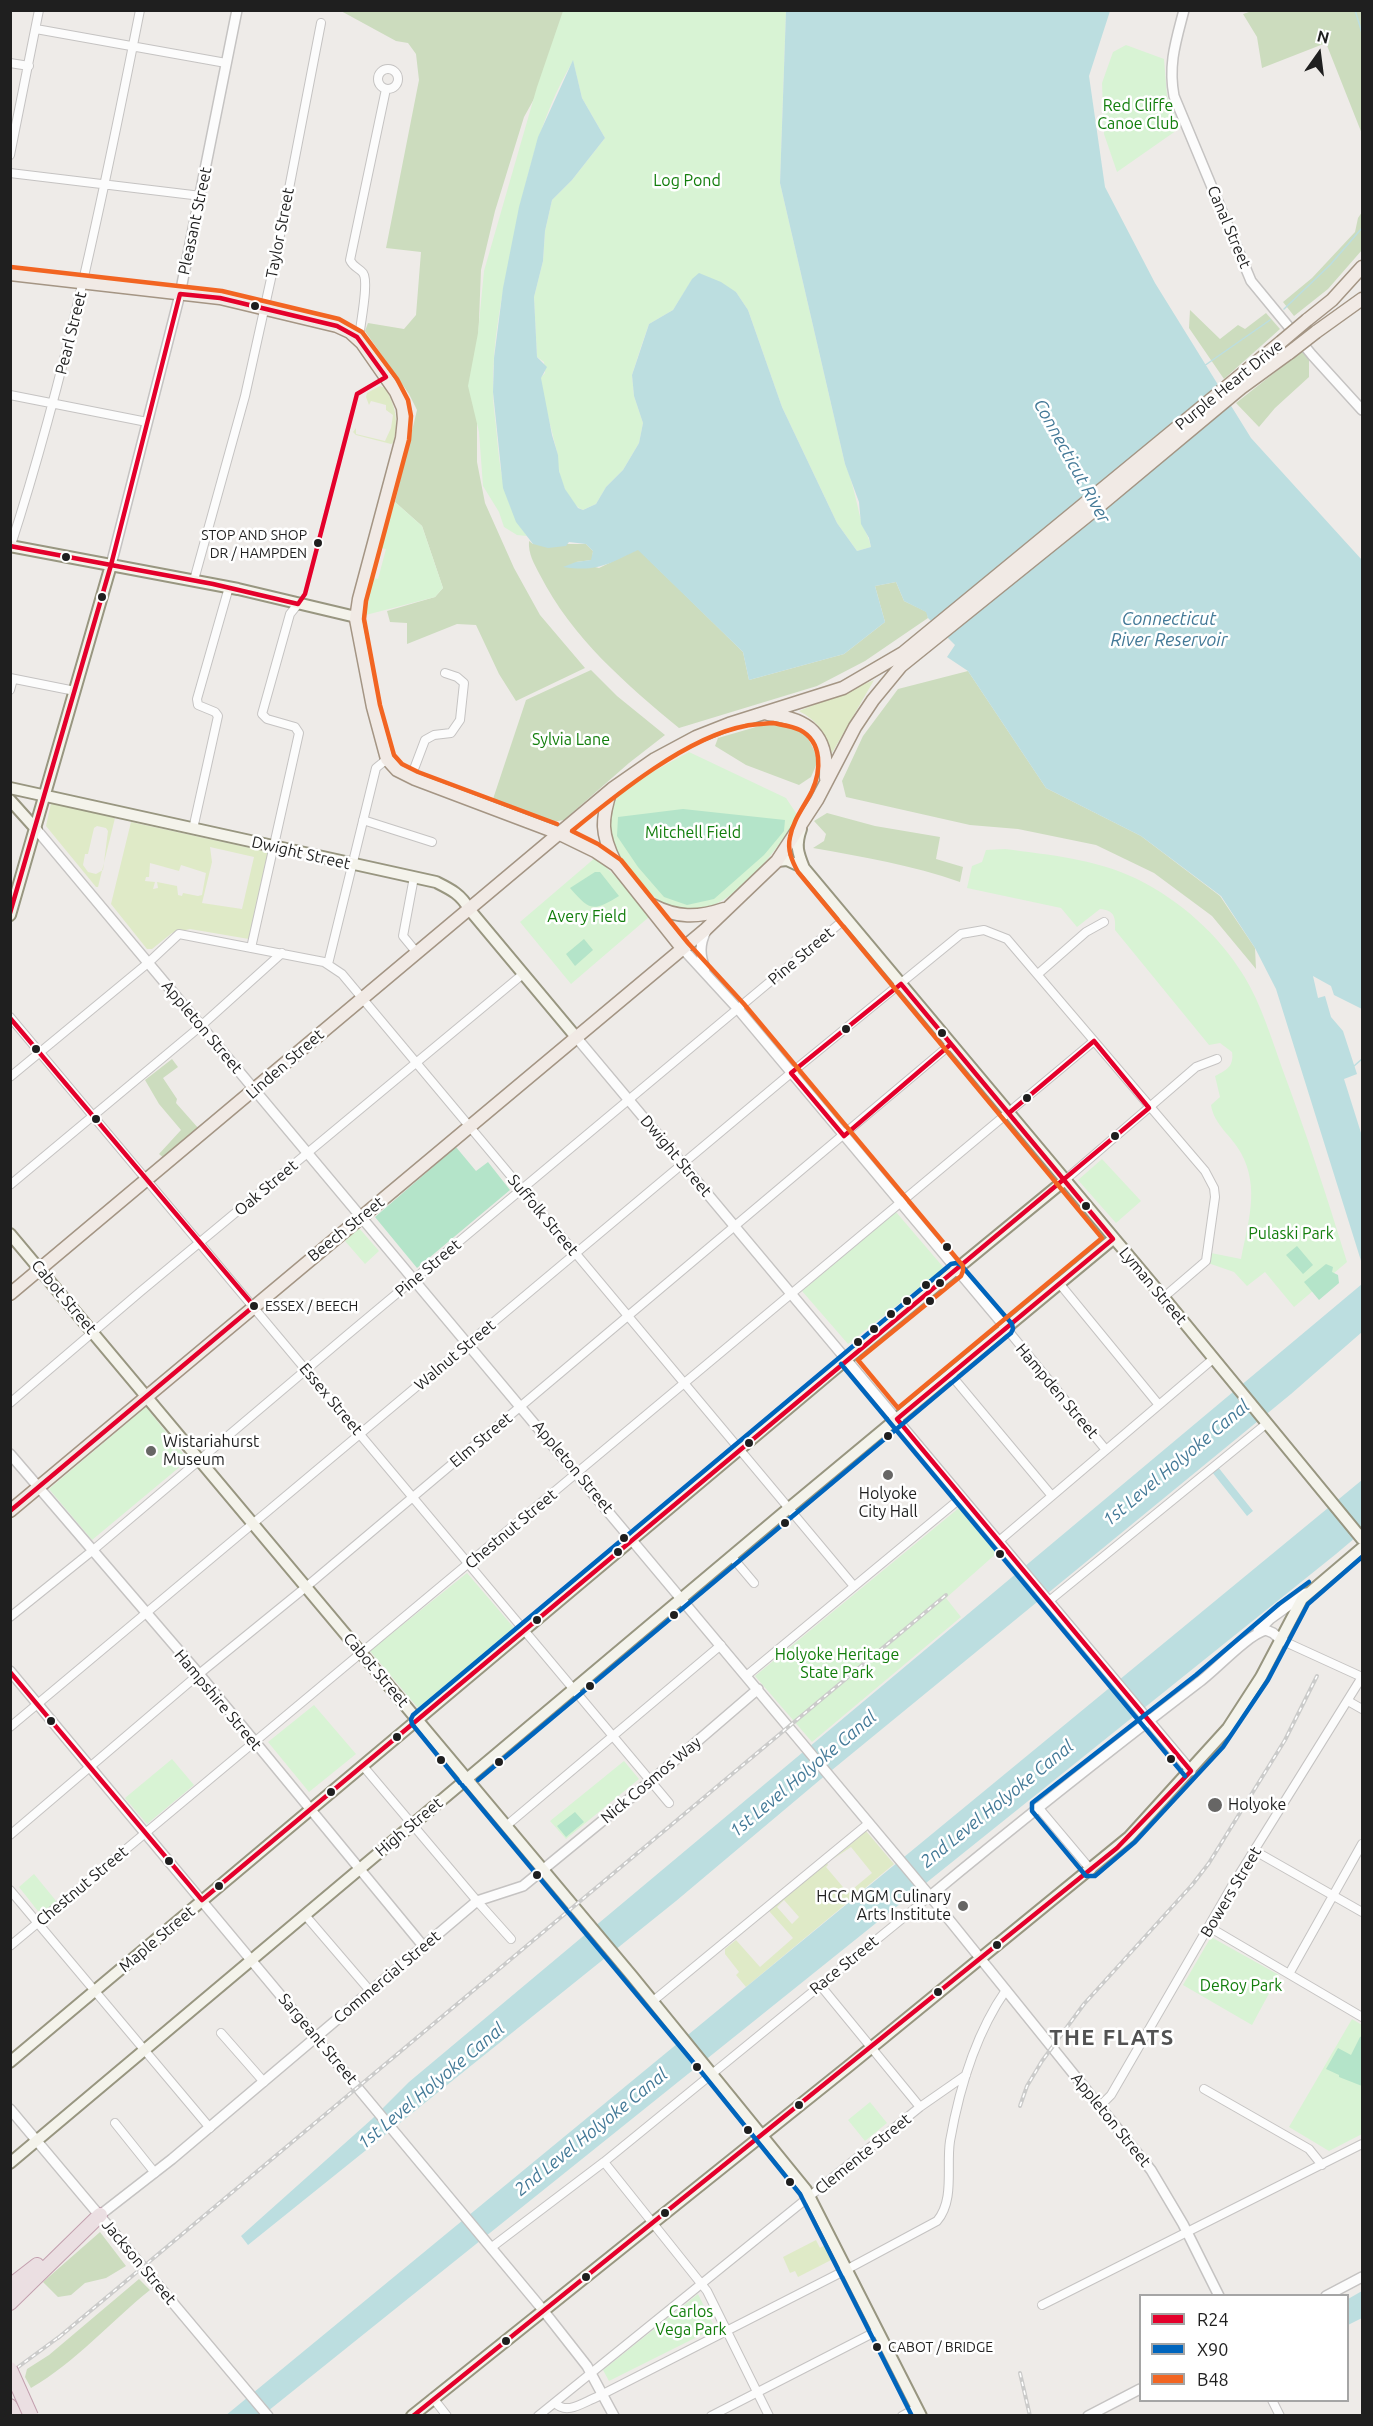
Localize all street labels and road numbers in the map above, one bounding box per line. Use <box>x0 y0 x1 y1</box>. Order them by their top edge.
street label: Pleasant Street <box>174 165 216 277</box>
street label: Canal Street <box>1203 183 1255 271</box>
street label: Taylor Street <box>262 186 298 280</box>
street label: Pearl Street <box>51 289 91 377</box>
street label: Purple Heart Drive <box>1171 336 1287 434</box>
street label: Dwight Street <box>250 832 352 874</box>
street label: Pine Street <box>764 923 838 989</box>
street label: Appleton Street <box>158 977 246 1077</box>
street label: Linden Street <box>242 1025 328 1103</box>
street label: Dwight Street <box>636 1111 716 1201</box>
street label: Oak Street <box>230 1156 302 1220</box>
street label: Suffolk Street <box>504 1171 582 1259</box>
street label: Beech Street <box>304 1192 388 1266</box>
street label: Pine Street <box>391 1235 465 1301</box>
street label: Lyman Street <box>1115 1243 1191 1329</box>
street label: Cabot Street <box>27 1256 101 1338</box>
street label: Walnut Street <box>411 1316 499 1394</box>
street label: Hampden Street <box>1012 1340 1102 1442</box>
street label: Essex Street <box>295 1359 367 1439</box>
street label: Elm Street <box>446 1408 516 1472</box>
street label: Appleton Street <box>529 1417 617 1517</box>
street label: Chestnut Street <box>461 1485 561 1573</box>
street label: Cabot Street <box>339 1629 413 1711</box>
street label: Hampshire Street <box>170 1646 266 1754</box>
street label: Nick Cosmos Way <box>597 1733 705 1827</box>
street label: High Street <box>372 1793 446 1861</box>
street label: Chestnut Street <box>32 1842 132 1930</box>
street label: Bowers Street <box>1196 1843 1266 1941</box>
street label: Maple Street <box>115 1902 199 1976</box>
street label: Commercial Street <box>330 1927 444 2027</box>
street label: Race Street <box>806 1932 882 1998</box>
street label: Sargeant Street <box>274 1990 362 2088</box>
street label: Appleton Street <box>1067 2069 1155 2171</box>
street label: Clemente Street <box>811 2109 915 2199</box>
street label: Jackson Street <box>98 2215 180 2309</box>

